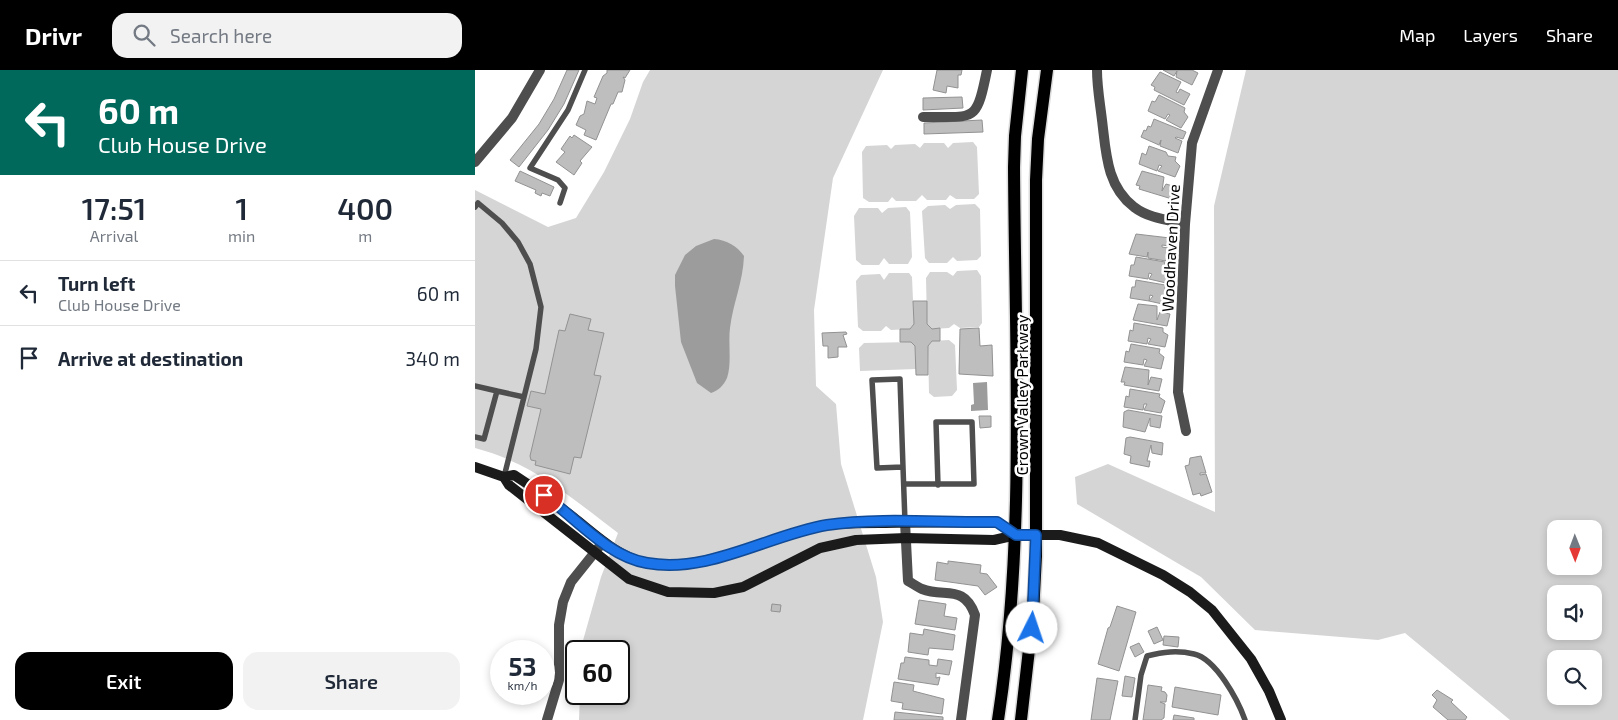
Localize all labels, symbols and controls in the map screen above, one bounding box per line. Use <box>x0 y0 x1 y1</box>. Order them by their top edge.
search box <box>112 13 462 58</box>
text: Drivr <box>25 21 82 50</box>
icon: search <box>130 21 158 49</box>
text: Search here <box>170 24 272 47</box>
text: Map <box>1399 24 1435 46</box>
text: Layers <box>1463 24 1518 46</box>
text: Share <box>1546 24 1593 46</box>
text: 60 m <box>98 89 179 131</box>
icon: left <box>15 90 80 155</box>
text: Club House Drive <box>98 131 267 157</box>
street label: Woodhaven Drive <box>1157 184 1183 312</box>
text: 17:51 <box>82 190 146 226</box>
text: 1 <box>235 190 248 226</box>
text: 400 <box>337 190 393 226</box>
text: Arrival <box>90 226 138 245</box>
text: min <box>228 226 255 245</box>
text: m <box>358 226 372 245</box>
text: Turn left <box>58 272 135 295</box>
icon: left <box>15 279 43 307</box>
text: 60 m <box>417 282 460 305</box>
text: Club House Drive <box>58 295 181 314</box>
street label: Crown Valley Parkway <box>1012 314 1031 475</box>
icon: arrive <box>15 344 43 372</box>
text: Arrive at destination <box>58 347 243 370</box>
text: 340 m <box>405 347 460 370</box>
pin <box>523 474 565 516</box>
icon: arrive <box>530 481 558 509</box>
north arrow <box>1547 520 1603 575</box>
map controls <box>1547 520 1602 705</box>
button: sound <box>1547 585 1602 640</box>
position arrow <box>1005 601 1057 653</box>
speed limit sign: 60 <box>565 640 630 705</box>
button: search <box>1547 650 1602 705</box>
text: 53 <box>509 651 536 681</box>
button: Exit <box>15 652 233 710</box>
button: Share <box>243 652 460 710</box>
text: km/h <box>508 678 537 692</box>

